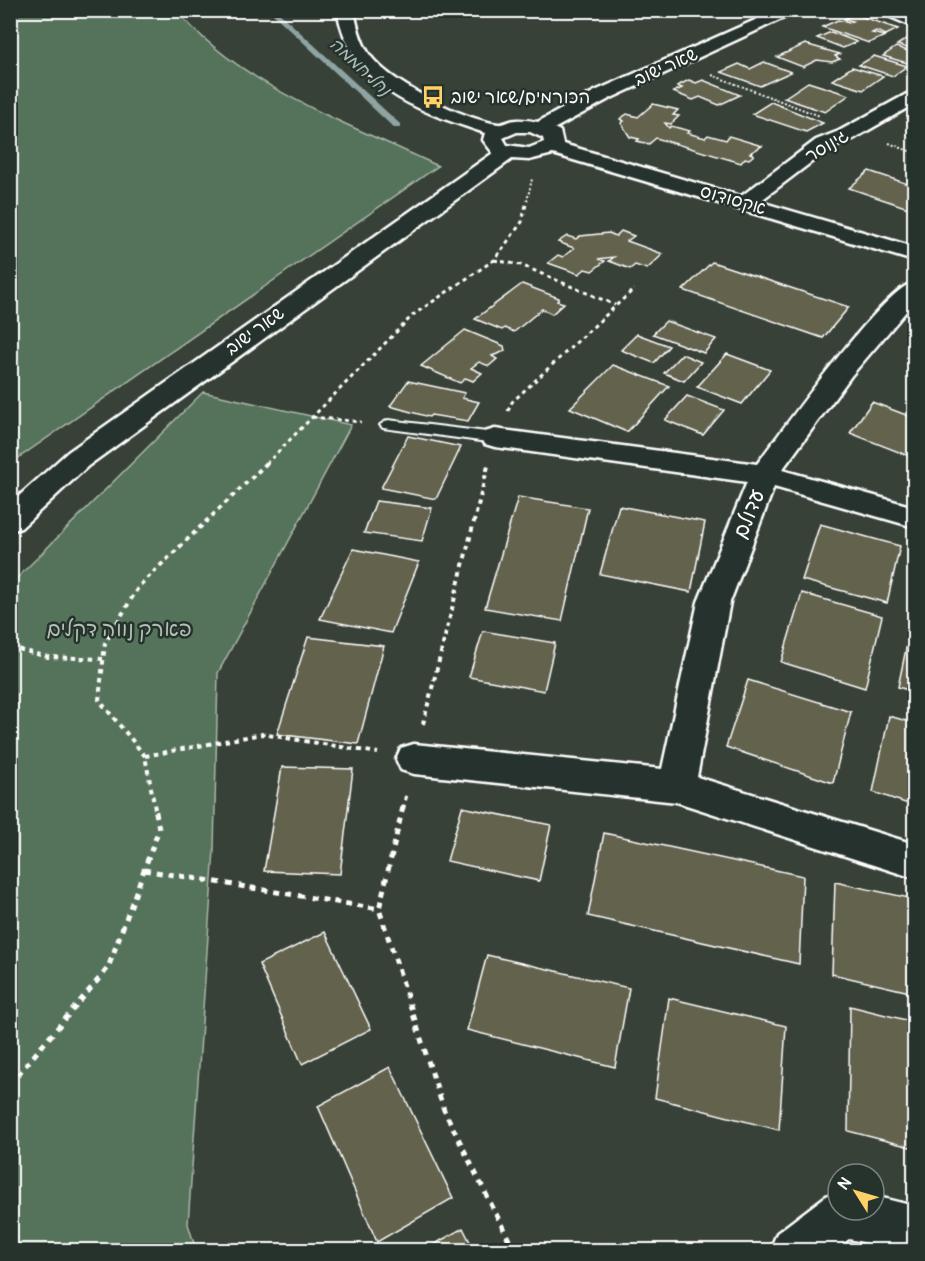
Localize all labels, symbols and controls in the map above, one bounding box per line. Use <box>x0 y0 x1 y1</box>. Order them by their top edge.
water label: נחל חממה <box>324 33 397 102</box>
street label: שאר ישוב <box>631 43 701 91</box>
bus stop icon: הכורמים/שאר ישוב <box>420 84 446 110</box>
place label: הכורמים/שאר ישוב <box>451 86 590 109</box>
street label: גינוסר <box>801 124 853 168</box>
street label: אקסודוס <box>697 180 769 220</box>
street label: שאר ישוב <box>221 302 289 360</box>
street label: עדולם <box>727 485 771 543</box>
park label: פארק נווה דקלים <box>46 616 192 643</box>
north arrow <box>826 1162 886 1222</box>
text: N <box>834 1173 856 1194</box>

